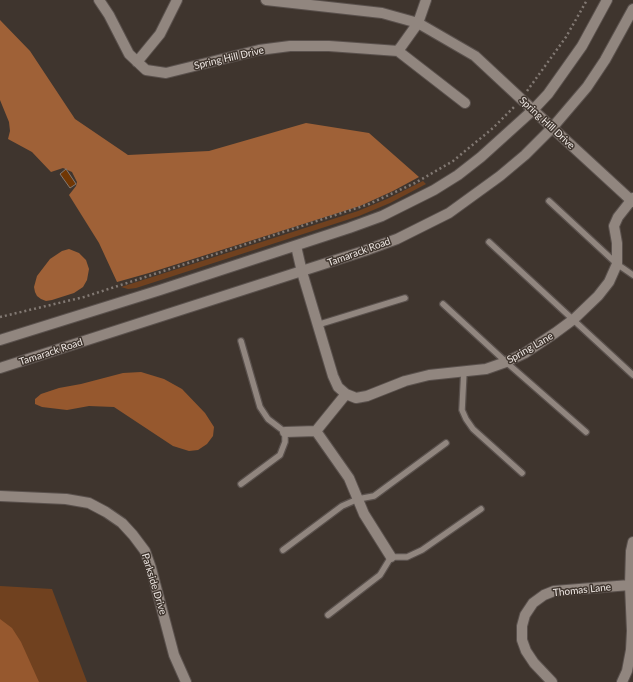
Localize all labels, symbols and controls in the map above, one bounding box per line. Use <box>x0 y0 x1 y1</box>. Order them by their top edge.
street label: Spring Hill Drive <box>193 44 265 72</box>
street label: Spring Hill Drive <box>517 94 577 152</box>
street label: Tamarack Road <box>326 235 392 269</box>
street label: Spring Lane <box>505 330 555 366</box>
street label: Tamarack Road <box>18 336 84 368</box>
street label: Parkside Drive <box>139 552 169 616</box>
street label: Thomas Lane <box>552 581 612 599</box>

